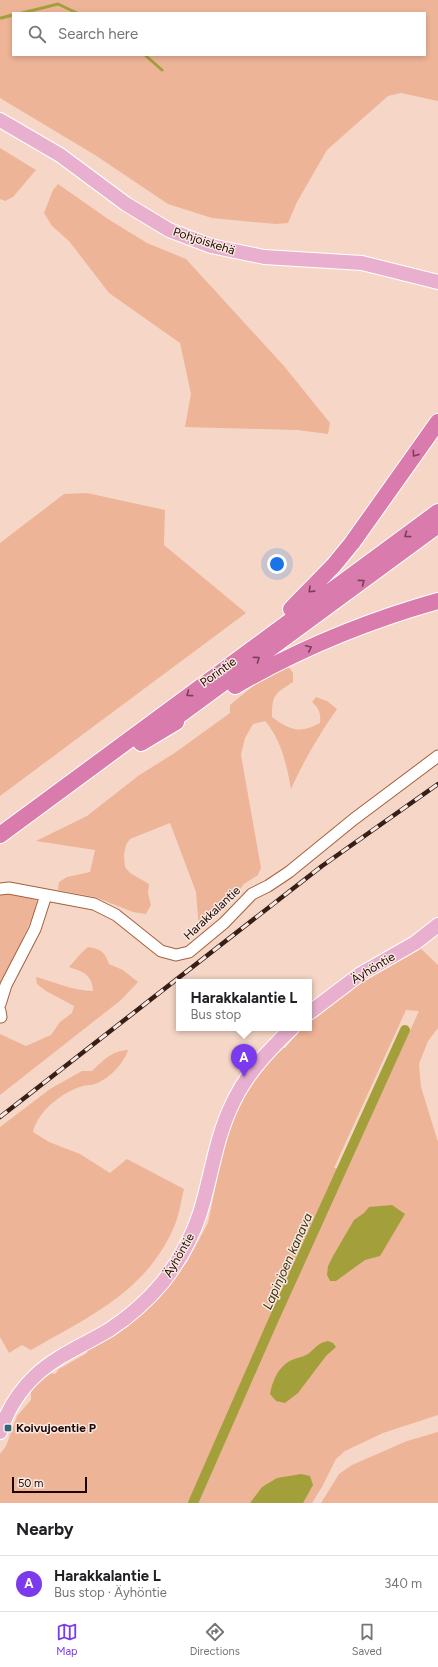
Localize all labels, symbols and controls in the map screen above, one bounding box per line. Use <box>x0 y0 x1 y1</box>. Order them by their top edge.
search box <box>12 12 426 56</box>
icon: search <box>26 23 48 45</box>
text: Search here <box>58 25 138 43</box>
street label: Pohjoiskehä <box>171 224 237 258</box>
one-way arrow <box>413 449 420 456</box>
one-way arrow <box>404 530 411 537</box>
your location <box>267 554 287 574</box>
one-way arrow <box>358 580 365 587</box>
one-way arrow <box>308 585 316 593</box>
one-way arrow <box>305 645 312 653</box>
street label: Porintie <box>197 654 239 690</box>
one-way arrow <box>253 657 260 664</box>
one-way arrow <box>186 690 193 697</box>
street label: Harakkalantie <box>181 883 244 943</box>
street label: Äyhöntie <box>349 949 398 986</box>
popup <box>176 979 312 1031</box>
text: Harakkalantie L <box>191 989 297 1007</box>
text: Bus stop <box>191 1007 241 1022</box>
pin: A <box>231 1044 257 1077</box>
water label: Lapinjoen kanava <box>260 1210 316 1312</box>
street label: Äyhöntie <box>161 1230 197 1280</box>
place label: Koivujoentie P <box>16 1421 97 1435</box>
marker: Koivujoentie P <box>3 1423 13 1433</box>
scale bar <box>12 1475 87 1494</box>
text: 50 m <box>18 1477 43 1490</box>
text: Nearby <box>16 1519 74 1539</box>
text: Harakkalantie L <box>54 1567 161 1585</box>
text: A <box>24 1576 34 1591</box>
text: 340 m <box>384 1576 422 1591</box>
text: Bus stop · Äyhöntie <box>54 1585 167 1600</box>
tab: Map <box>56 1621 78 1658</box>
tab: Directions <box>190 1621 240 1658</box>
tab: Saved <box>352 1621 382 1658</box>

